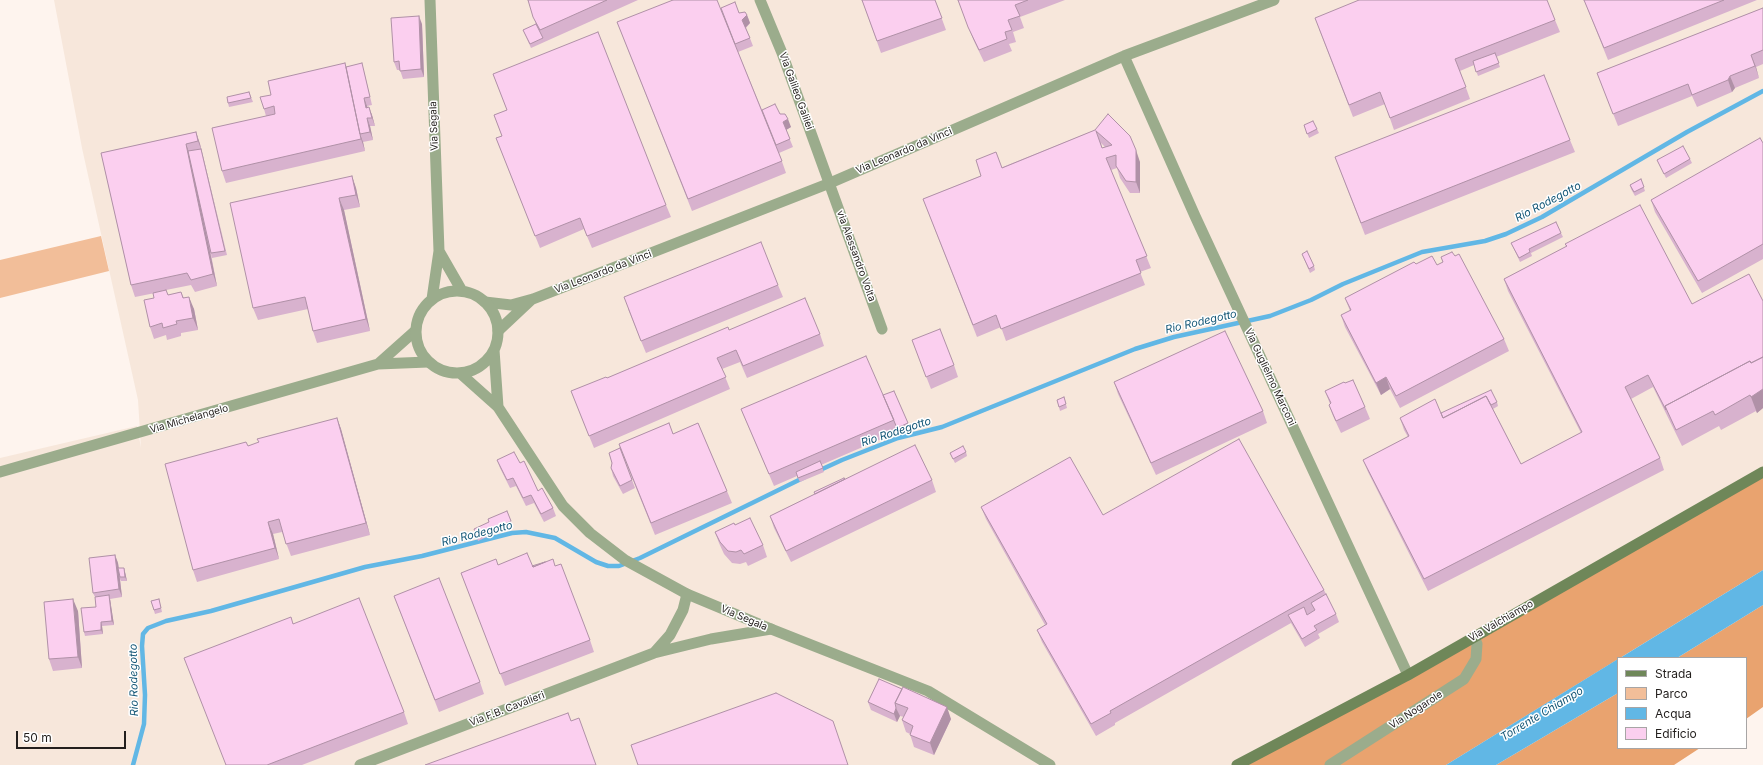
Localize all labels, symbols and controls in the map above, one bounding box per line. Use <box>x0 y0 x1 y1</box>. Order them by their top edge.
street label: Via Galileo Galilei <box>776 51 816 131</box>
street label: Via Segala <box>427 101 441 151</box>
street label: Via Leonardo da Vinci <box>854 125 954 177</box>
water label: Rio Rodegotto <box>1513 179 1583 225</box>
street label: via Alessandro Volta <box>834 209 878 303</box>
street label: Via Leonardo da Vinci <box>553 248 653 296</box>
water label: Rio Rodegotto <box>1164 307 1238 337</box>
street label: Via Guglielmo Marconi <box>1242 326 1298 428</box>
street label: Via Michelangelo <box>148 402 230 436</box>
water label: Rio Rodegotto <box>859 414 933 450</box>
water label: Rio Rodegotto <box>440 519 514 549</box>
street label: Via Valchiampo <box>1467 598 1535 644</box>
street label: Via Segala <box>719 603 769 633</box>
water label: Rio Rodegotto <box>127 643 141 717</box>
legend <box>1617 657 1747 749</box>
text: Strada <box>1655 666 1692 681</box>
water label: Torrente Chiampo <box>1498 684 1586 744</box>
text: Parco <box>1655 686 1688 701</box>
street label: Via Nogarole <box>1387 688 1445 732</box>
street label: Via F.B. Cavalieri <box>468 689 546 729</box>
text: Acqua <box>1655 706 1691 721</box>
scale bar <box>18 723 128 749</box>
text: Edificio <box>1655 726 1697 741</box>
text: 50 m <box>23 730 52 745</box>

